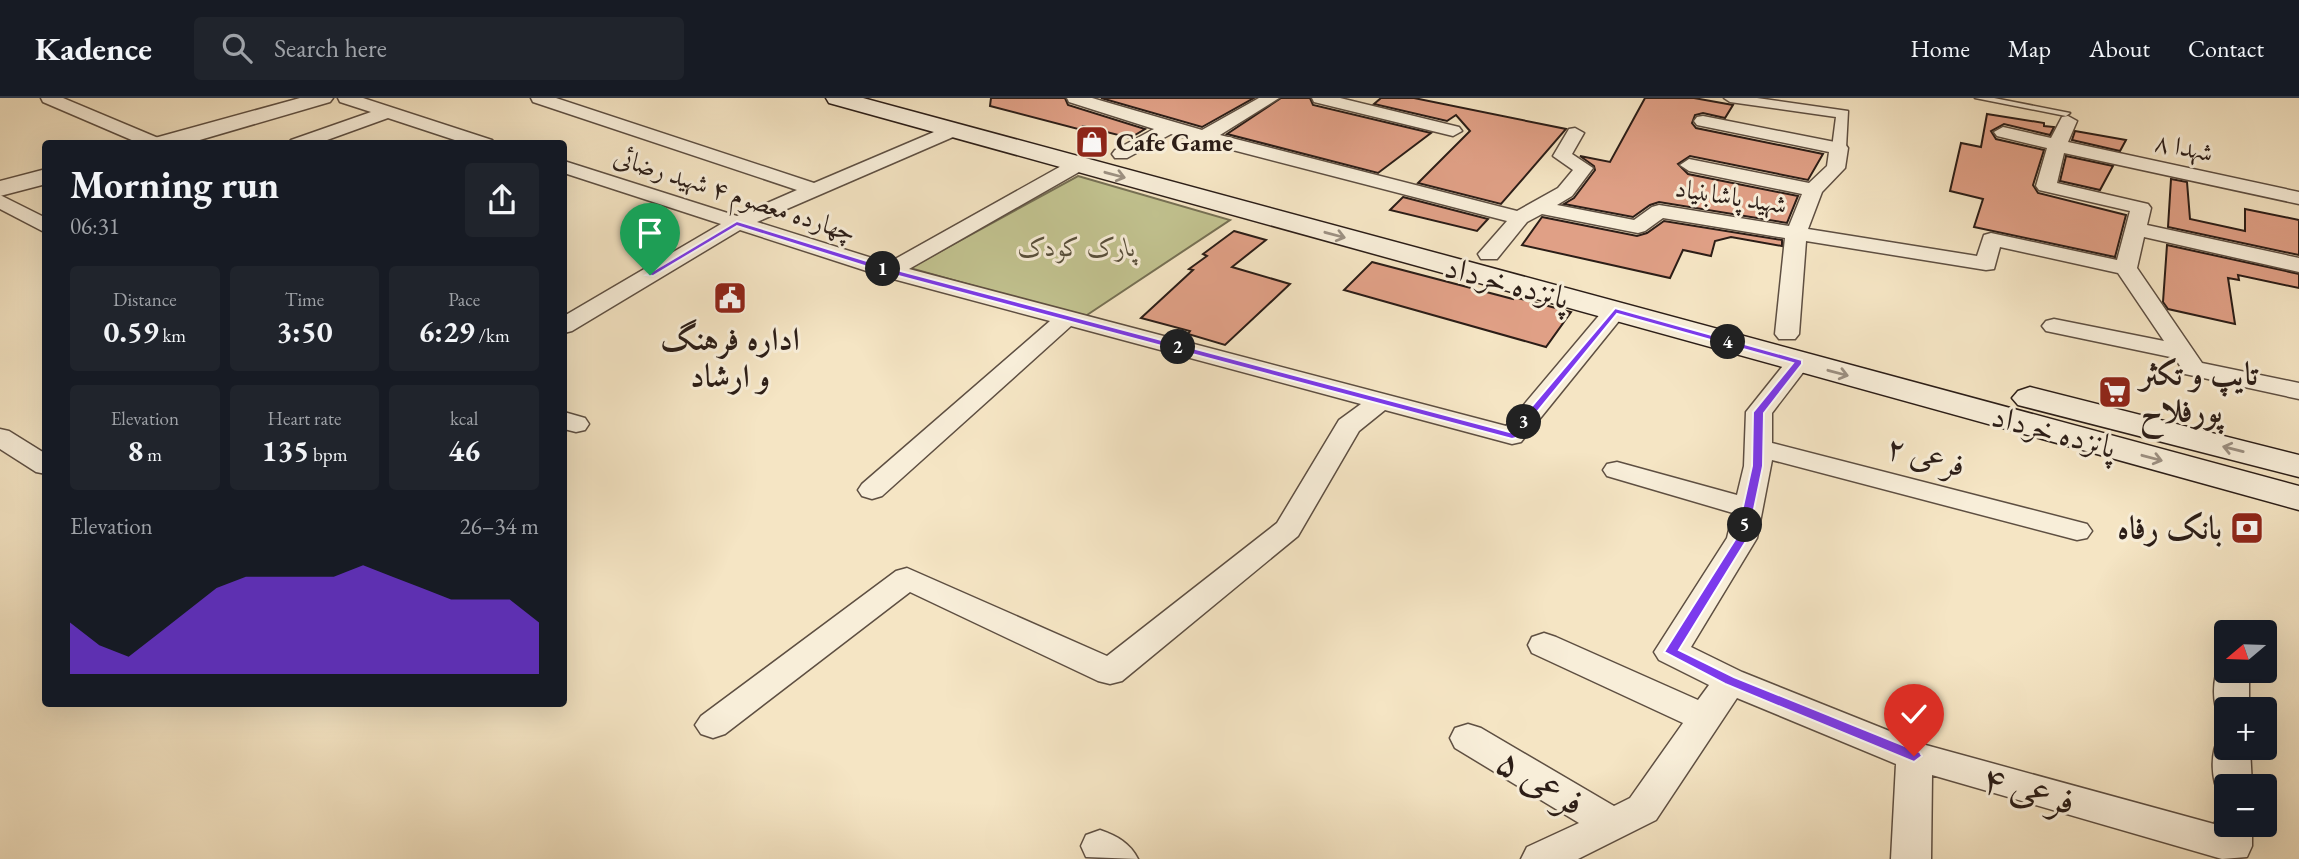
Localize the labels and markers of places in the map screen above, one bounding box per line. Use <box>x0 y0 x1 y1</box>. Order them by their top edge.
shop icon: Cafe Game <box>1073 123 1111 161</box>
place label: Cafe Game <box>1116 125 1233 159</box>
pin <box>620 203 680 275</box>
pin: 1 <box>866 252 900 286</box>
public building icon: اداره فرهنگ و ارشاد <box>711 279 749 317</box>
place label: اداره فرهنگ و ارشاد <box>660 318 800 397</box>
pin: 4 <box>1710 324 1746 360</box>
pin: 2 <box>1160 330 1196 364</box>
place label: تایپ و تکثر پورفلاح <box>2136 353 2259 440</box>
supermarket icon: تایپ و تکثر پورفلاح <box>2096 373 2134 411</box>
pin: 3 <box>1506 404 1542 440</box>
place label: بانک رفاه <box>2117 507 2222 549</box>
pin: 5 <box>1728 508 1762 542</box>
bank icon: بانک رفاه <box>2228 509 2266 547</box>
pin <box>1884 684 1944 756</box>

